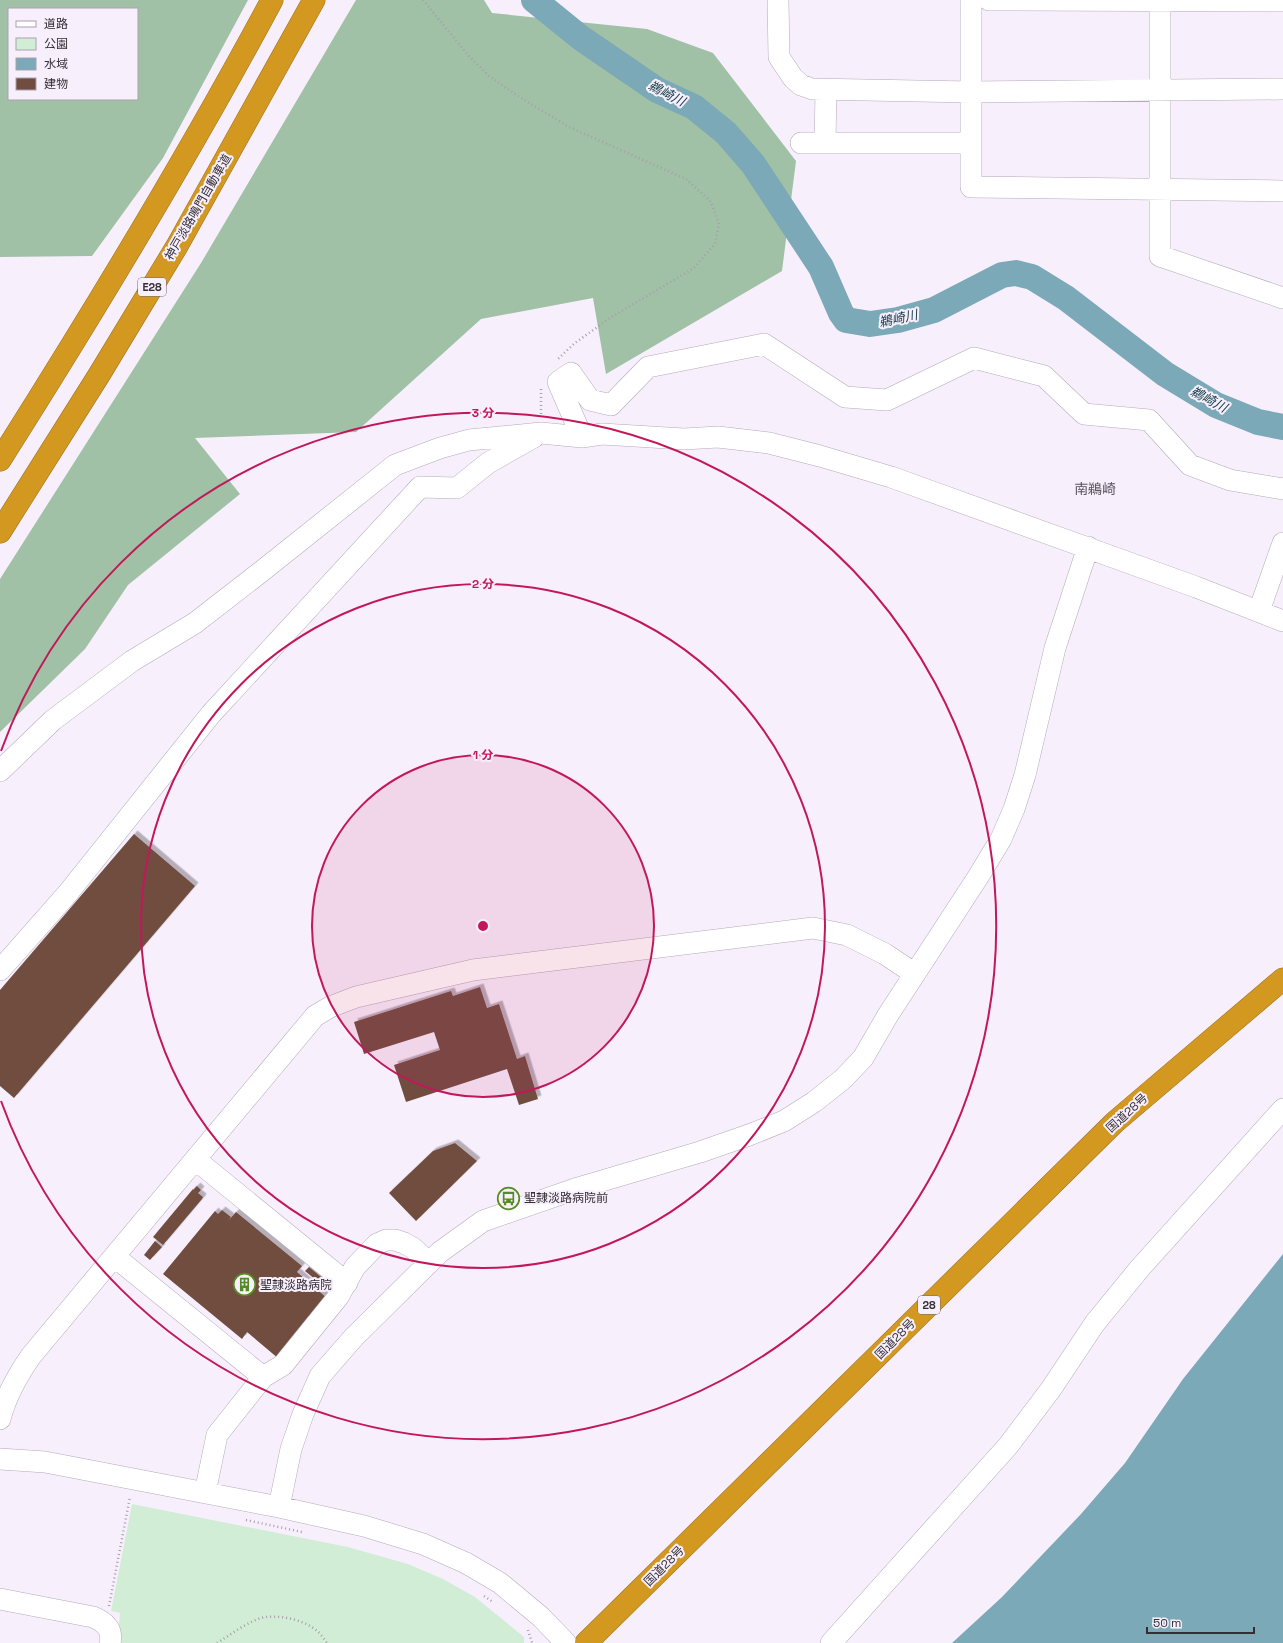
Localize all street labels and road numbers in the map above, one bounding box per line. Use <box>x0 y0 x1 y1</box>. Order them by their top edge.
street label: 神戸淡路鳴門自動車道 <box>161 151 235 263</box>
road number: E28 <box>138 278 166 296</box>
street label: 国道28号 <box>1103 1090 1151 1136</box>
road number: 28 <box>918 1296 940 1314</box>
street label: 国道28号 <box>871 1315 919 1363</box>
street label: 国道28号 <box>640 1542 688 1590</box>

